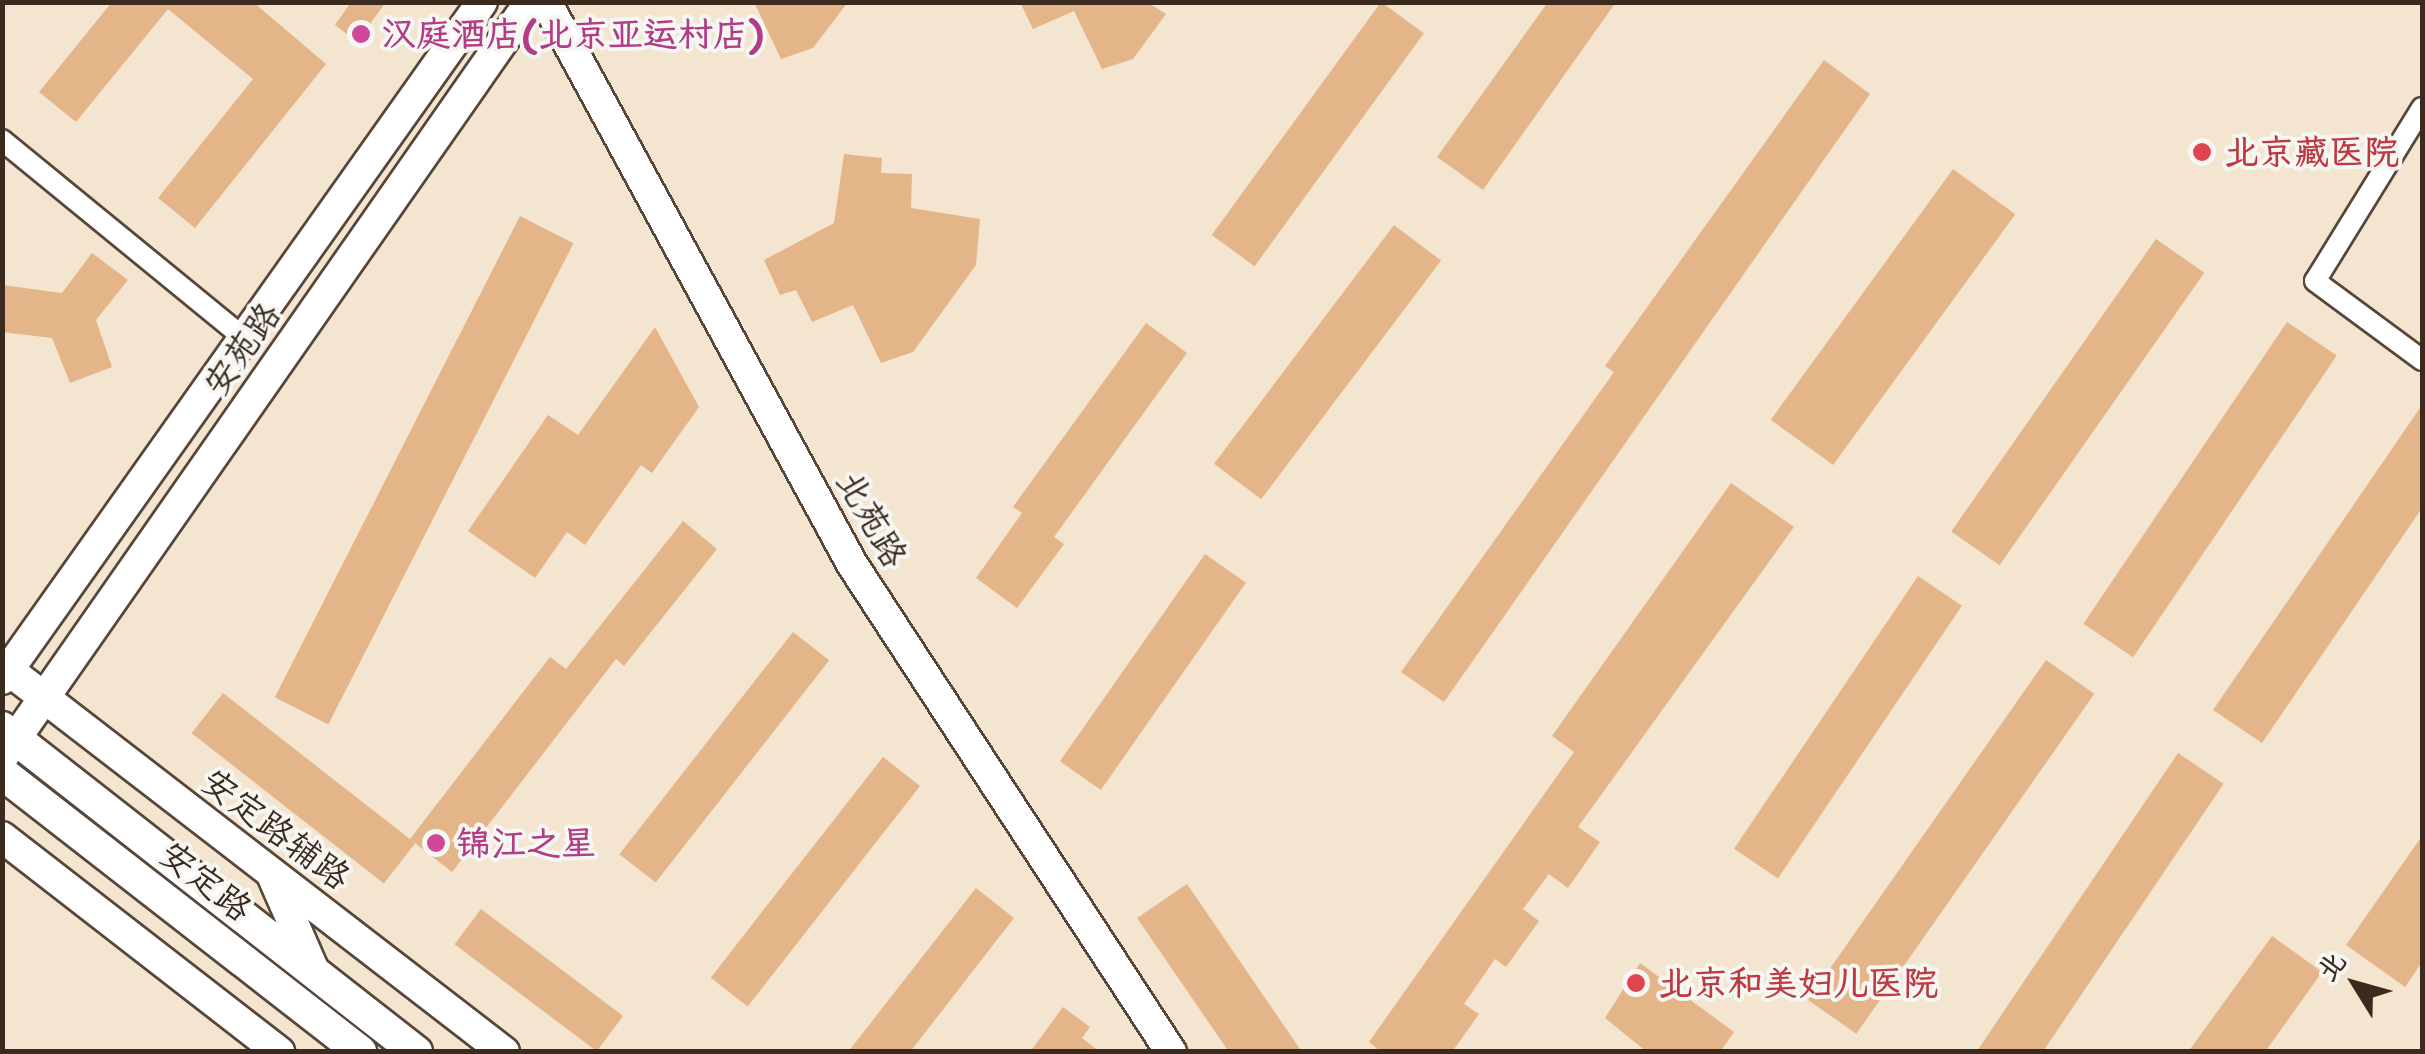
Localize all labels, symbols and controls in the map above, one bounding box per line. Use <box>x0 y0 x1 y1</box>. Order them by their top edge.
place label: 汉庭酒店(北京亚运村店) <box>381 13 764 55</box>
marker: 汉庭酒店(北京亚运村店) <box>350 23 372 45</box>
place label: 北京藏医院 <box>2224 131 2399 173</box>
marker: 北京藏医院 <box>2189 139 2215 165</box>
street label: 安苑路 <box>195 294 289 404</box>
street label: 北苑路 <box>828 463 916 575</box>
street label: 安定路辅路 <box>193 760 359 898</box>
place label: 锦江之星 <box>456 822 596 864</box>
street label: 安定路 <box>152 832 260 930</box>
marker: 锦江之星 <box>425 832 447 854</box>
north arrow <box>2305 934 2405 1034</box>
text: 北 <box>2307 943 2355 989</box>
place label: 北京和美妇儿医院 <box>1658 962 1938 1004</box>
marker: 北京和美妇儿医院 <box>1623 970 1649 996</box>

